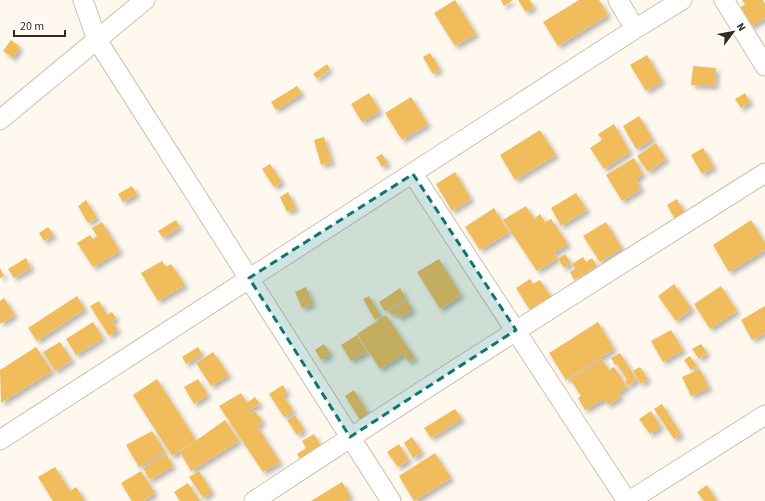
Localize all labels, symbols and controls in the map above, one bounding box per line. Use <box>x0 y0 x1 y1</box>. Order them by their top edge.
scale bar <box>14 12 65 38</box>
north arrow <box>713 12 753 52</box>
text: 20 m <box>20 18 44 35</box>
text: N <box>733 20 749 34</box>

